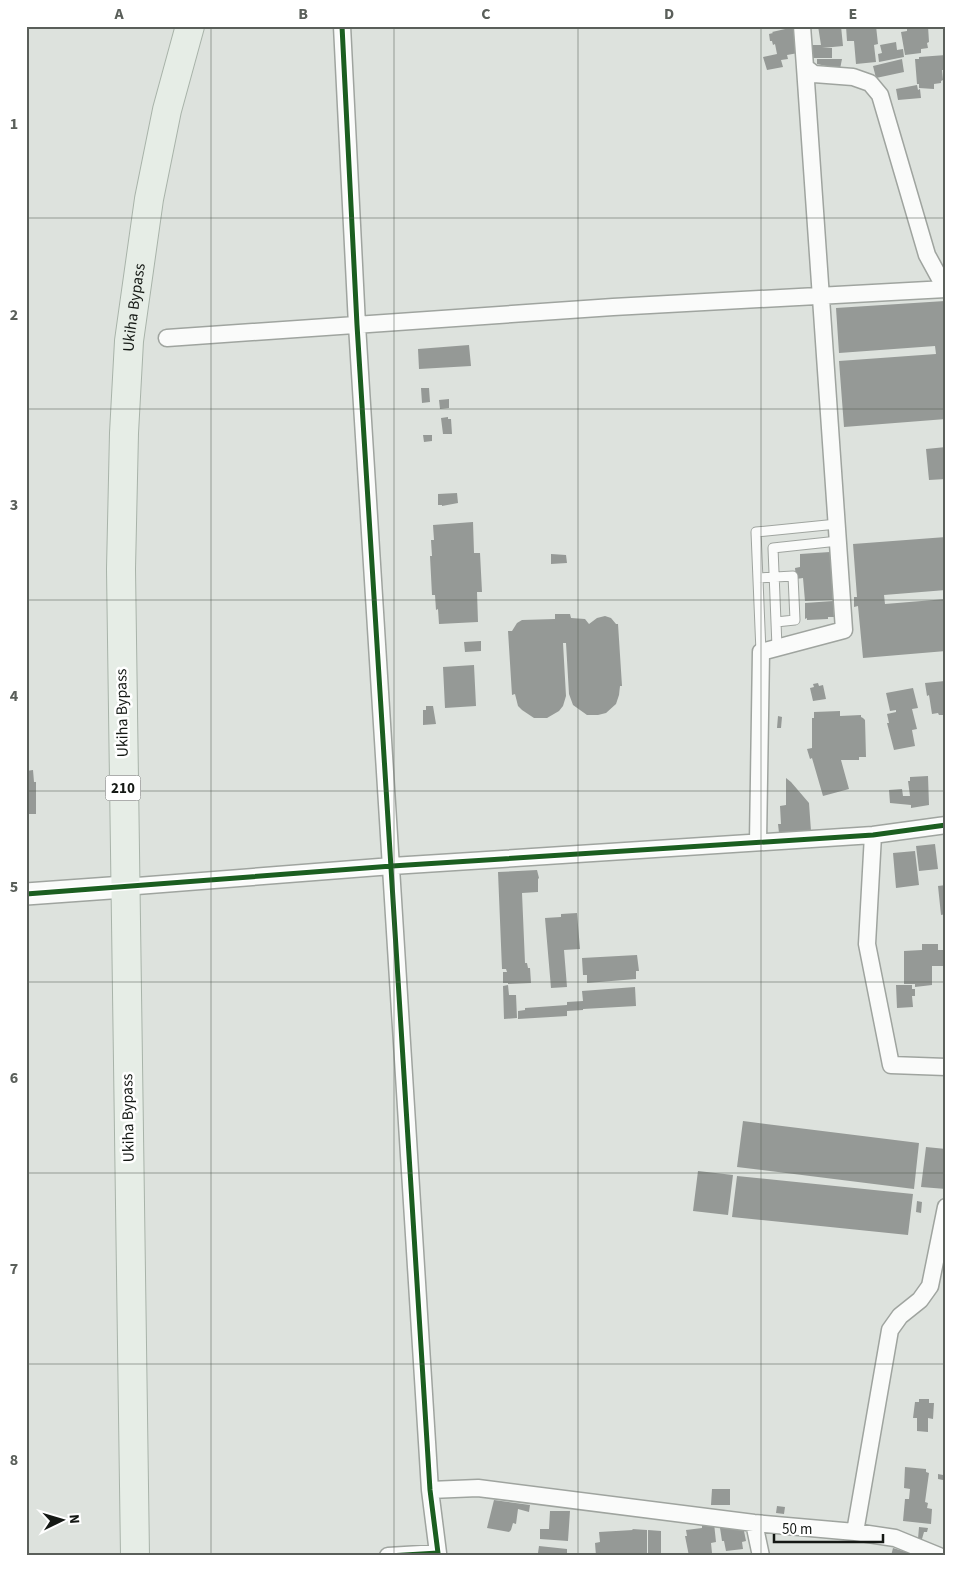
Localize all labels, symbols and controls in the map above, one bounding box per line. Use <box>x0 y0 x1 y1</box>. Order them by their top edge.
text: A <box>113 3 124 25</box>
text: B <box>298 3 308 25</box>
text: C <box>481 3 491 25</box>
text: D <box>664 3 674 25</box>
text: E <box>849 3 857 25</box>
text: 1 <box>10 113 18 135</box>
street label: Ukiha Bypass <box>117 262 151 352</box>
text: 2 <box>10 304 18 326</box>
text: 3 <box>10 494 18 516</box>
street label: Ukiha Bypass <box>110 668 134 758</box>
text: 4 <box>10 685 19 707</box>
road number: 210 <box>106 776 140 800</box>
text: 5 <box>10 876 18 898</box>
text: 6 <box>10 1067 18 1089</box>
street label: Ukiha Bypass <box>116 1073 140 1163</box>
text: 7 <box>10 1258 18 1280</box>
text: 8 <box>10 1449 18 1471</box>
north arrow <box>38 1494 88 1544</box>
scale bar <box>774 1512 883 1544</box>
text: N <box>64 1513 84 1524</box>
text: 50 m <box>782 1519 812 1540</box>

